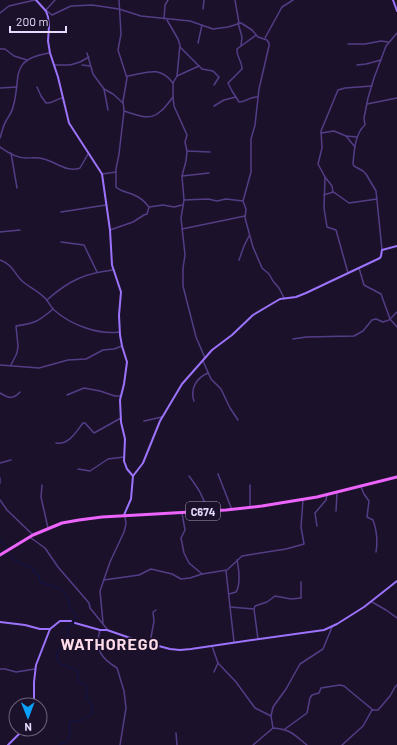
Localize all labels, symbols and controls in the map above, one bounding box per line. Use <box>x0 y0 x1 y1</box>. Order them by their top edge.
scale bar <box>10 8 66 34</box>
text: 200 m <box>16 14 48 28</box>
road number: C674 <box>186 502 220 520</box>
district label: WATHOREGO <box>60 634 160 653</box>
north arrow <box>8 697 48 737</box>
text: N <box>24 721 32 734</box>

